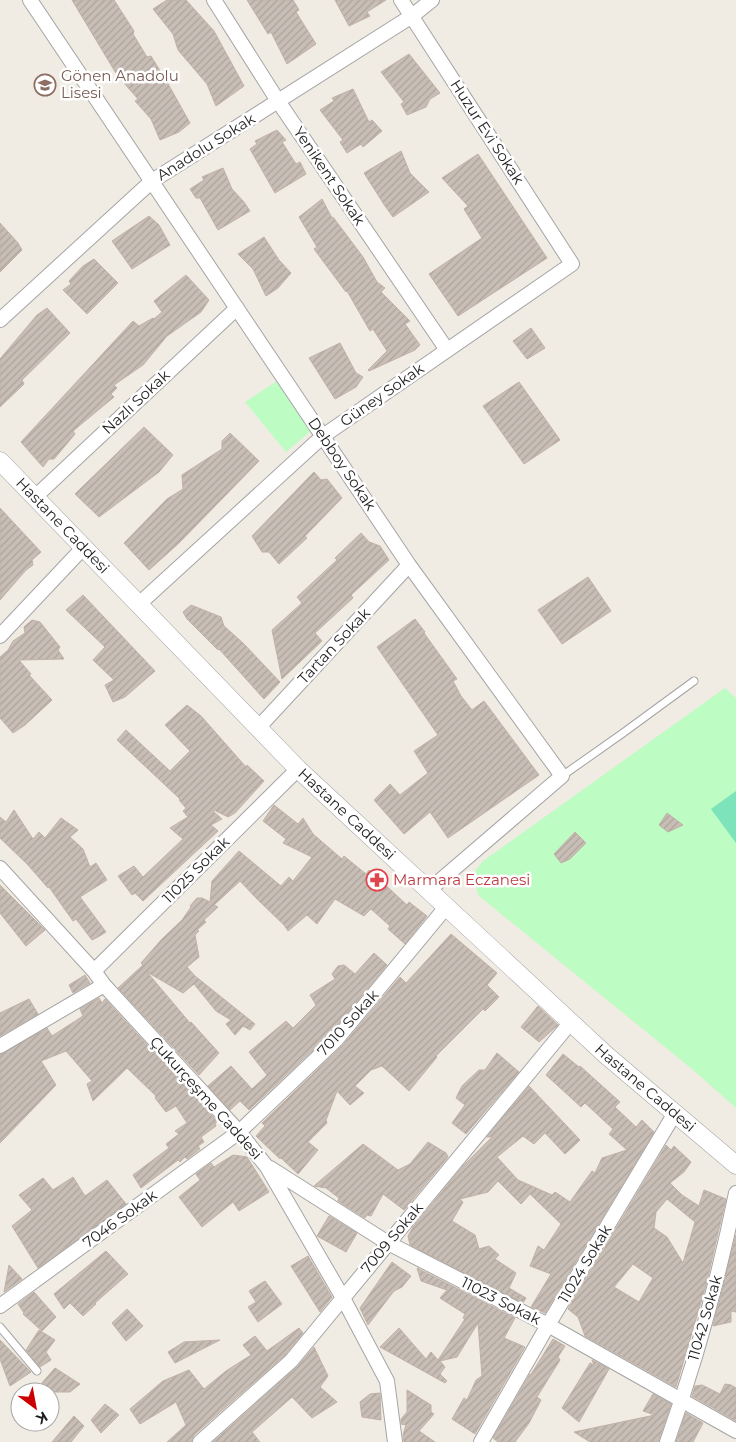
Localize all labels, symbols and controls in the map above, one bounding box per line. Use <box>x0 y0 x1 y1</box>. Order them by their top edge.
place label: Gönen Anadolu Lisesi <box>61 66 179 102</box>
school or university icon: Gönen Anadolu Lisesi <box>33 73 57 97</box>
street label: Huzur Evi Sokak <box>446 76 528 188</box>
street label: Anadolu Sokak <box>153 109 259 184</box>
street label: Yenikent Sokak <box>289 123 369 229</box>
street label: Güney Sokak <box>336 359 427 431</box>
street label: Nazlı Sokak <box>98 365 174 438</box>
street label: Debboy Sokak <box>304 414 381 514</box>
street label: Hastane Caddesi <box>12 473 114 577</box>
street label: Tartan Sokak <box>294 604 374 688</box>
street label: Hastane Caddesi <box>294 764 400 864</box>
street label: 11025 Sokak <box>158 832 233 907</box>
pharmacy icon: Marmara Eczanesi <box>365 868 389 892</box>
place label: Marmara Eczanesi <box>393 870 530 889</box>
street label: 7010 Sokak <box>313 985 382 1060</box>
street label: Çukurçeşme Caddesi <box>146 1032 267 1163</box>
street label: Hastane Caddesi <box>591 1039 700 1136</box>
street label: 7046 Sokak <box>79 1185 160 1252</box>
street label: 7009 Sokak <box>356 1198 427 1277</box>
street label: 11024 Sokak <box>554 1221 615 1306</box>
street label: 11023 Sokak <box>458 1272 544 1329</box>
street label: 11042 Sokak <box>683 1273 726 1363</box>
north arrow <box>10 1382 60 1432</box>
text: K <box>32 1408 51 1429</box>

